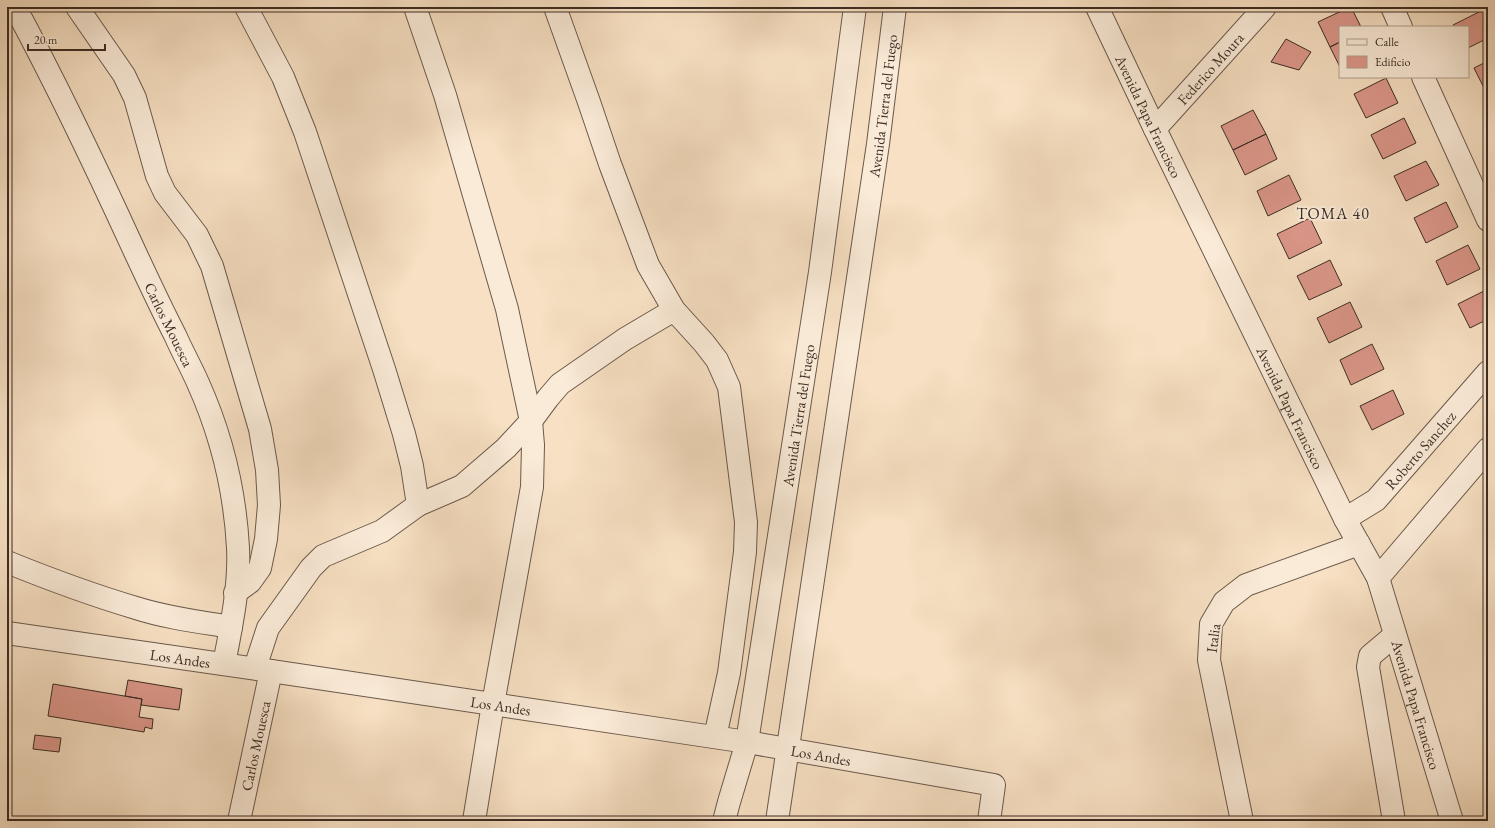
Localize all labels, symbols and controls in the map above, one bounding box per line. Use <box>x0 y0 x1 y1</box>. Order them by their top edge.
scale bar <box>28 26 105 52</box>
legend <box>1339 26 1469 78</box>
street label: Federico Moura <box>1172 28 1247 108</box>
text: 20 m <box>34 32 58 48</box>
street label: Avenida Tierra del Fuego <box>864 33 901 179</box>
text: Calle <box>1375 34 1399 50</box>
street label: Avenida Papa Francisco <box>1111 51 1187 181</box>
text: Edificio <box>1375 54 1411 70</box>
district label: TOMA 40 <box>1296 203 1370 224</box>
street label: Carlos Mouesca <box>141 279 198 370</box>
street label: Avenida Papa Francisco <box>1252 342 1329 472</box>
street label: Avenida Tierra del Fuego <box>777 343 818 489</box>
street label: Roberto Sanchez <box>1380 406 1460 493</box>
street label: Italia <box>1202 622 1224 654</box>
street label: Avenida Papa Francisco <box>1388 637 1445 772</box>
street label: Los Andes <box>149 644 212 672</box>
street label: Los Andes <box>469 691 532 719</box>
street label: Carlos Mouesca <box>236 699 274 793</box>
street label: Los Andes <box>789 740 853 769</box>

